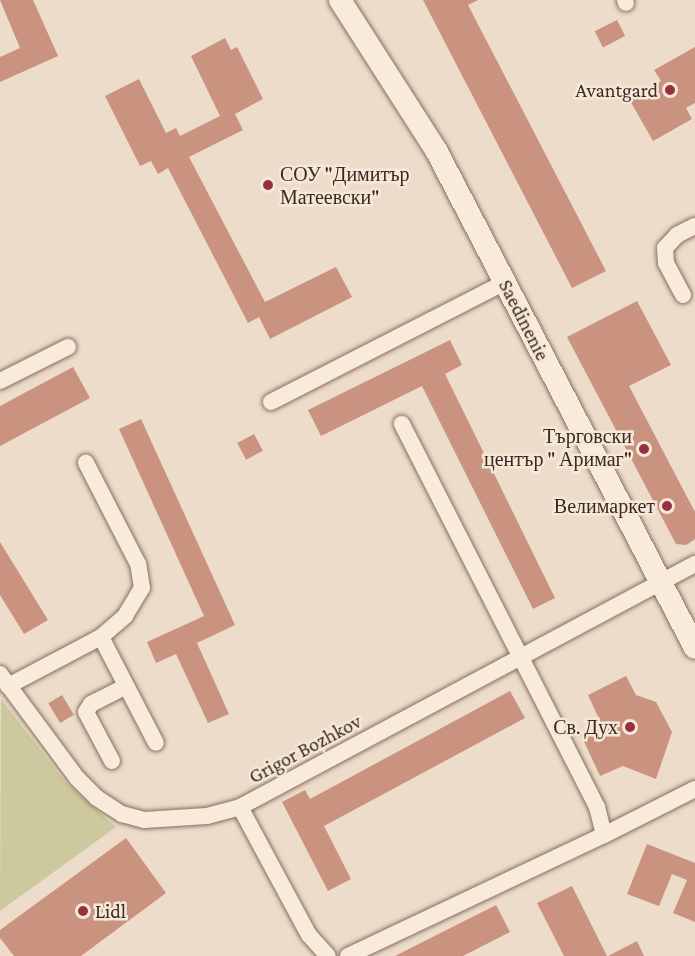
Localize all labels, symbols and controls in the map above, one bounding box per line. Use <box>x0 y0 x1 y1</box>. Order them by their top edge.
place label: Avantgard <box>575 78 658 102</box>
marker: Avantgard <box>663 83 677 97</box>
place label: СОУ "Димитър Матеевски" <box>280 162 410 209</box>
marker: СОУ "Димитър Матеевски" <box>261 178 275 192</box>
street label: Saedinenie <box>493 276 555 364</box>
place label: Търговски център " Аримаг" <box>484 425 632 472</box>
marker: Търговски център " Аримаг" <box>637 442 651 456</box>
place label: Велимаркет <box>554 494 655 518</box>
marker: Велимаркет <box>660 499 674 513</box>
street label: Grigor Bozhkov <box>245 709 365 789</box>
place label: Св. Дух <box>553 715 618 739</box>
marker: Св. Дух <box>623 720 637 734</box>
place label: Lidl <box>95 899 126 923</box>
marker: Lidl <box>76 904 90 918</box>

